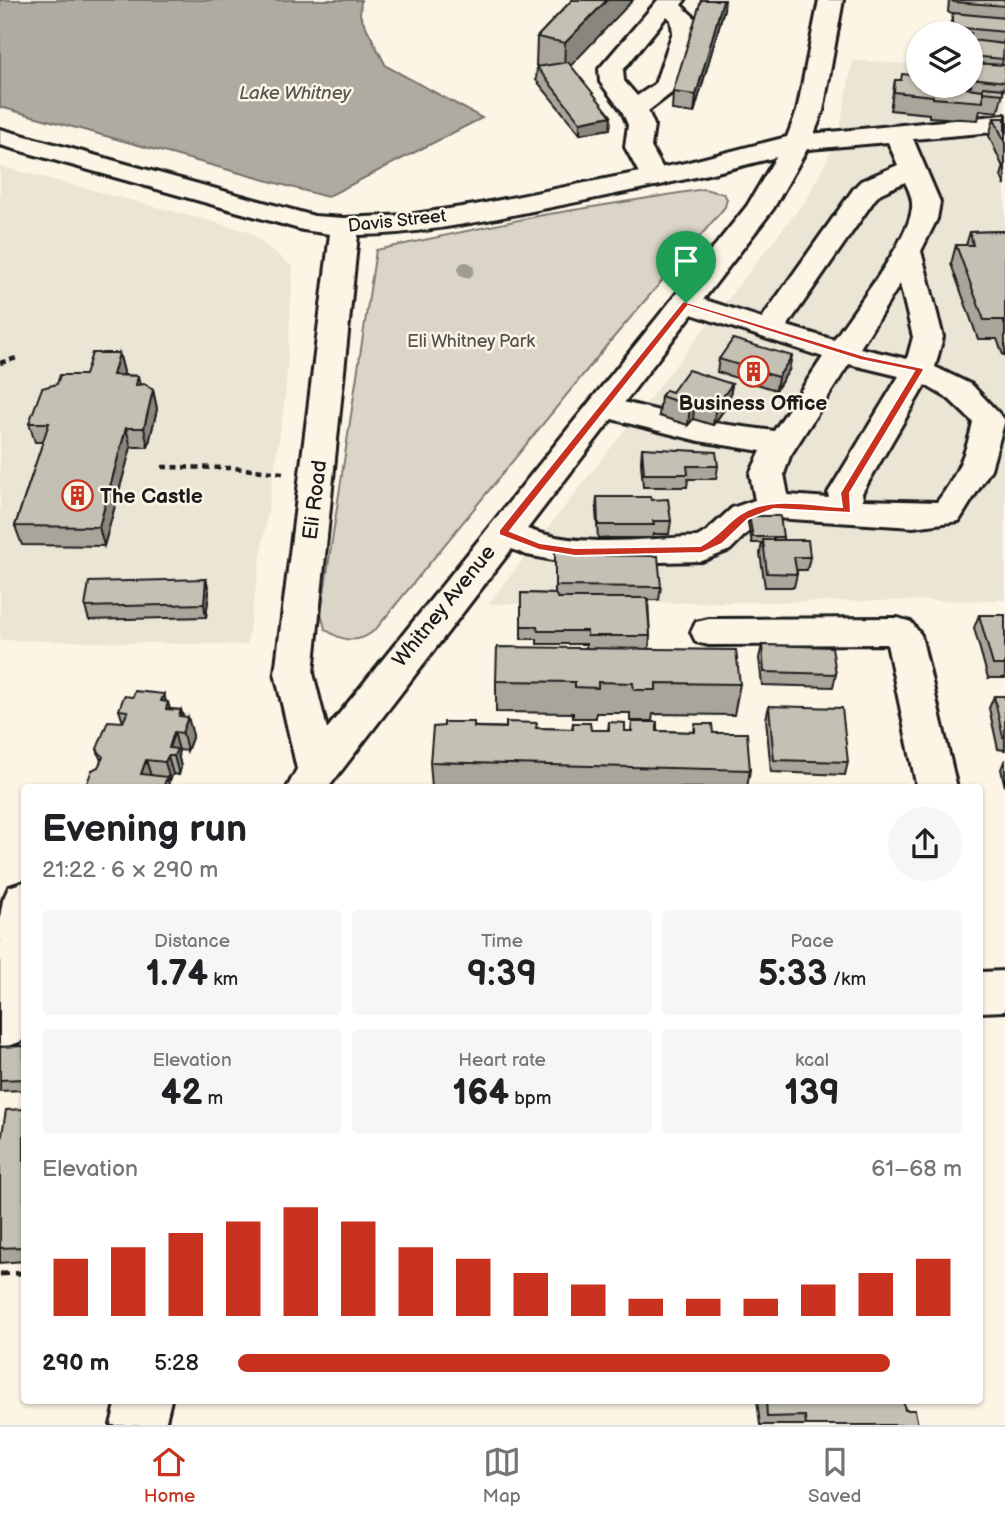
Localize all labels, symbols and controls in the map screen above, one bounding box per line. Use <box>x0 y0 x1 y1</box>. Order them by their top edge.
map controls <box>906 21 983 98</box>
button: layers <box>906 21 983 98</box>
water label: Lake Whitney <box>239 82 352 105</box>
street label: Davis Street <box>347 205 448 237</box>
pin <box>656 231 716 303</box>
icon: arrive <box>667 242 705 280</box>
park label: Eli Whitney Park <box>407 331 535 352</box>
building icon: Business Office <box>736 354 770 388</box>
place label: Business Office <box>679 391 827 416</box>
street label: Eli Road <box>298 459 332 541</box>
building icon: The Castle <box>60 479 94 513</box>
place label: The Castle <box>100 484 203 509</box>
street label: Whitney Avenue <box>387 540 501 672</box>
text: Evening run <box>42 807 247 852</box>
button: share <box>888 807 962 881</box>
text: 21:22 · 6 × 290 m <box>42 856 218 884</box>
text: Distance <box>154 930 230 953</box>
text: Time <box>481 930 523 953</box>
text: Pace <box>790 930 834 953</box>
text: 1.74 <box>146 953 208 996</box>
text: 9:39 <box>467 953 537 996</box>
text: 5:33 <box>758 953 827 996</box>
text: km <box>208 968 238 991</box>
text: /km <box>827 968 866 991</box>
text: Elevation <box>152 1049 232 1072</box>
text: Heart rate <box>458 1049 546 1072</box>
text: kcal <box>795 1049 829 1072</box>
text: 42 <box>161 1072 202 1115</box>
text: 164 <box>452 1072 509 1115</box>
text: 139 <box>784 1072 840 1115</box>
text: m <box>202 1087 223 1110</box>
text: bpm <box>509 1087 552 1110</box>
text: Elevation <box>42 1155 138 1183</box>
text: 61–68 m <box>871 1155 962 1183</box>
text: 290 m <box>42 1349 109 1377</box>
text: 5:28 <box>154 1349 199 1377</box>
tab: Home <box>144 1443 195 1508</box>
tab: Map <box>483 1443 521 1508</box>
tab: Saved <box>808 1443 861 1508</box>

